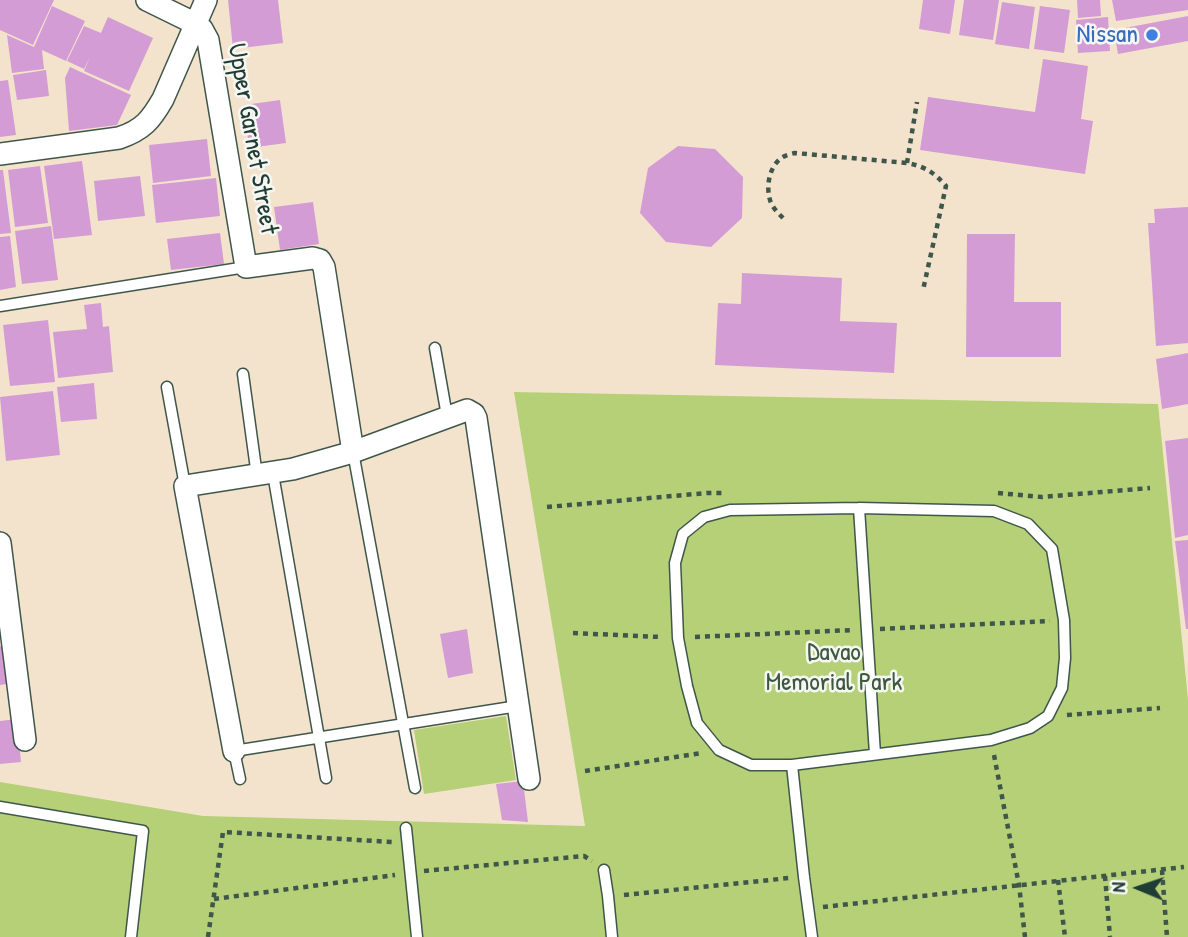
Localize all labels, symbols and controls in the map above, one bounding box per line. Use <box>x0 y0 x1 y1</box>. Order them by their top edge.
place label: Nissan <box>1076 19 1138 51</box>
marker: Nissan <box>1144 27 1160 43</box>
street label: Upper Garnet Street <box>220 41 284 237</box>
park label: Davao Memorial Park <box>766 637 902 698</box>
north arrow <box>1104 853 1174 923</box>
text: N <box>1105 882 1131 893</box>

